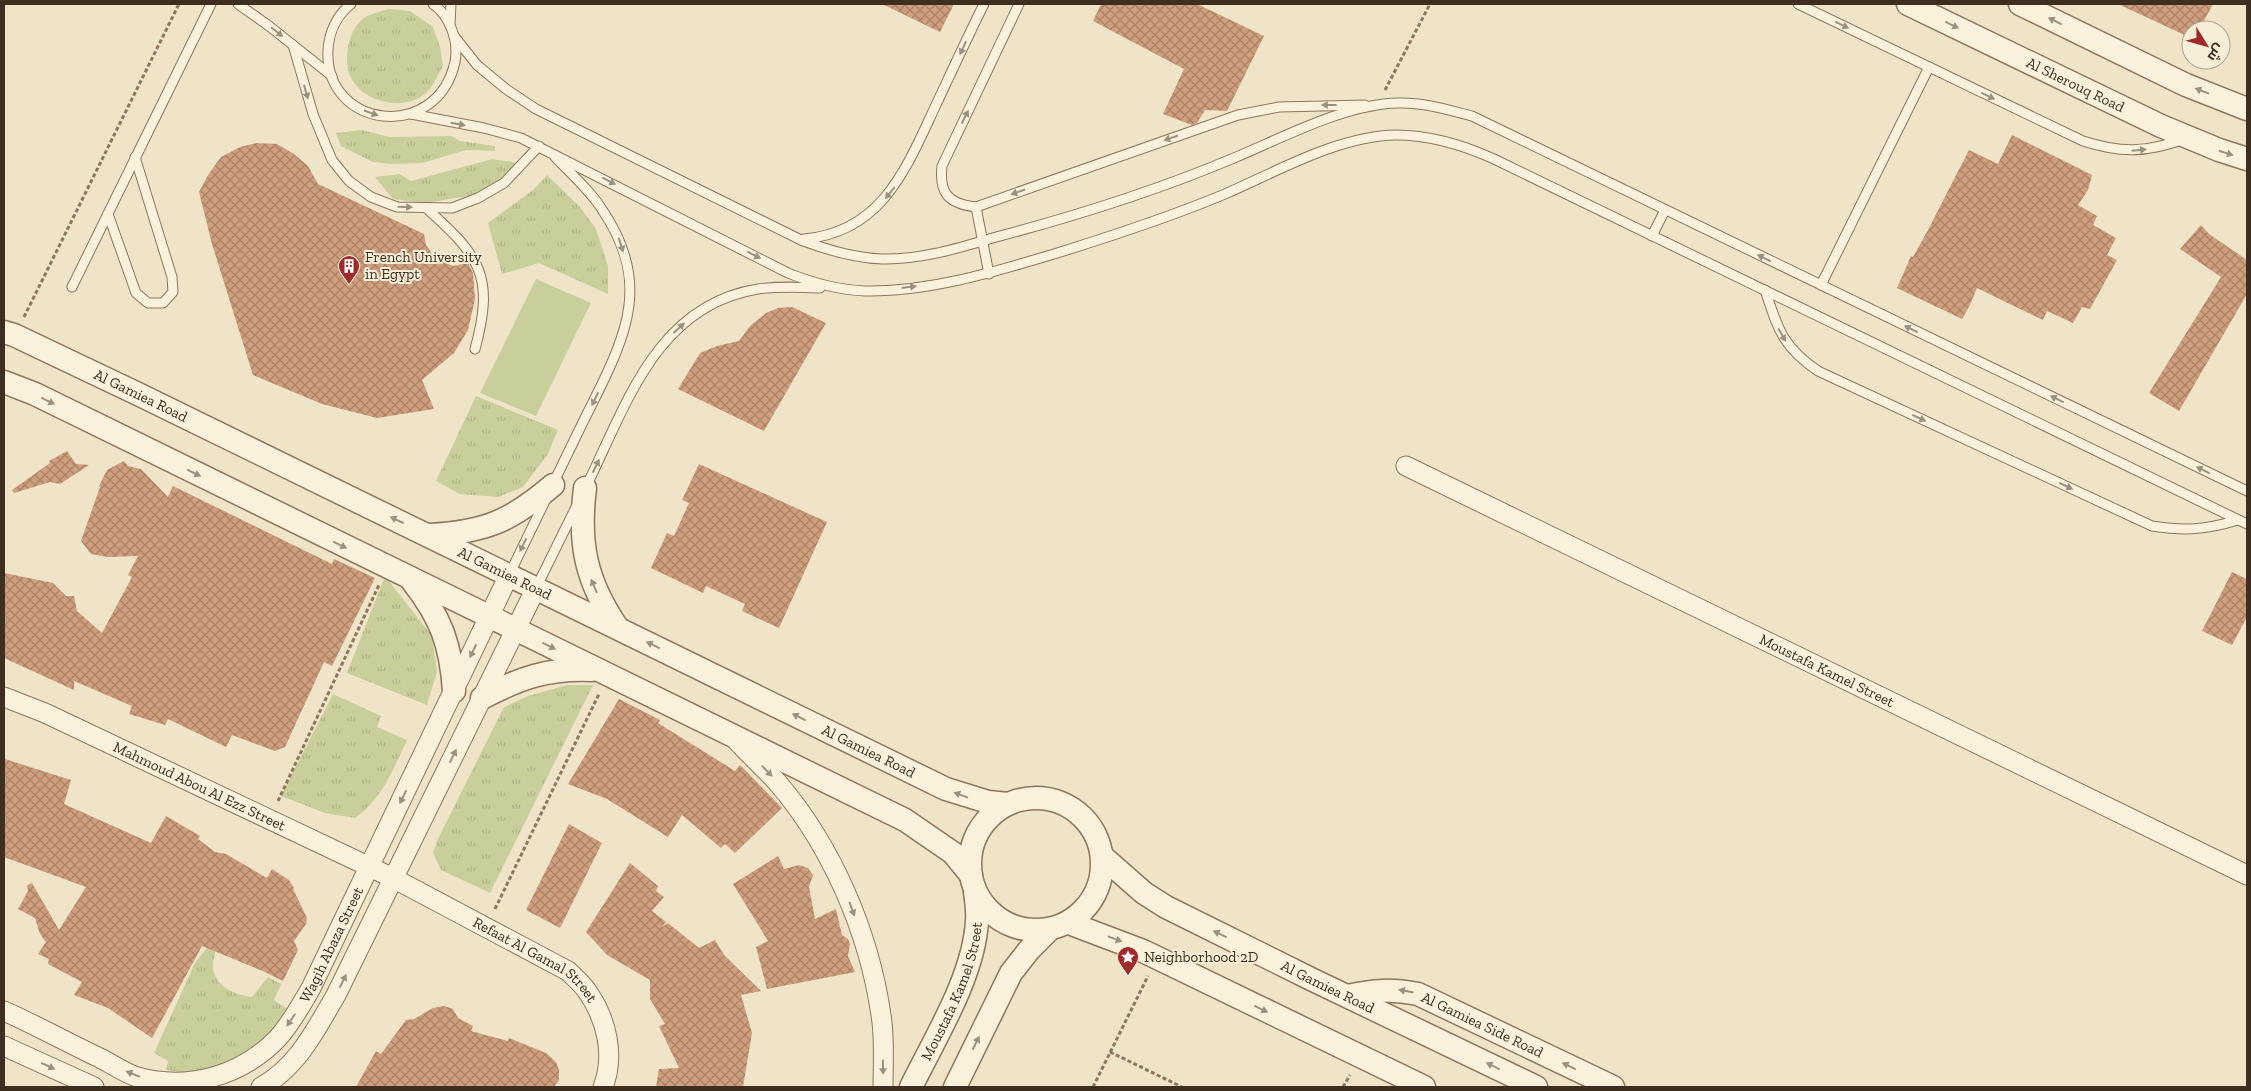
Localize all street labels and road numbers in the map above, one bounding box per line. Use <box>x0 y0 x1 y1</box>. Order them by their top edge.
street label: Al Sherouq Road <box>2024 53 2128 116</box>
street label: Al Gamiea Road <box>91 365 191 426</box>
street label: Al Gamiea Road <box>455 543 555 604</box>
street label: Moustafa Kamel Street <box>1756 630 1898 711</box>
street label: Al Gamiea Road <box>819 721 919 782</box>
street label: Mahmoud Abou Al Ezz Street <box>110 738 289 835</box>
street label: Wagih Abaza Street <box>296 883 367 1006</box>
street label: Refaat Al Gamal Street <box>470 913 601 1006</box>
street label: Moustafa Kamel Street <box>917 921 986 1064</box>
street label: Al Gamiea Road <box>1278 956 1378 1017</box>
street label: Al Gamiea Side Road <box>1419 988 1547 1062</box>

